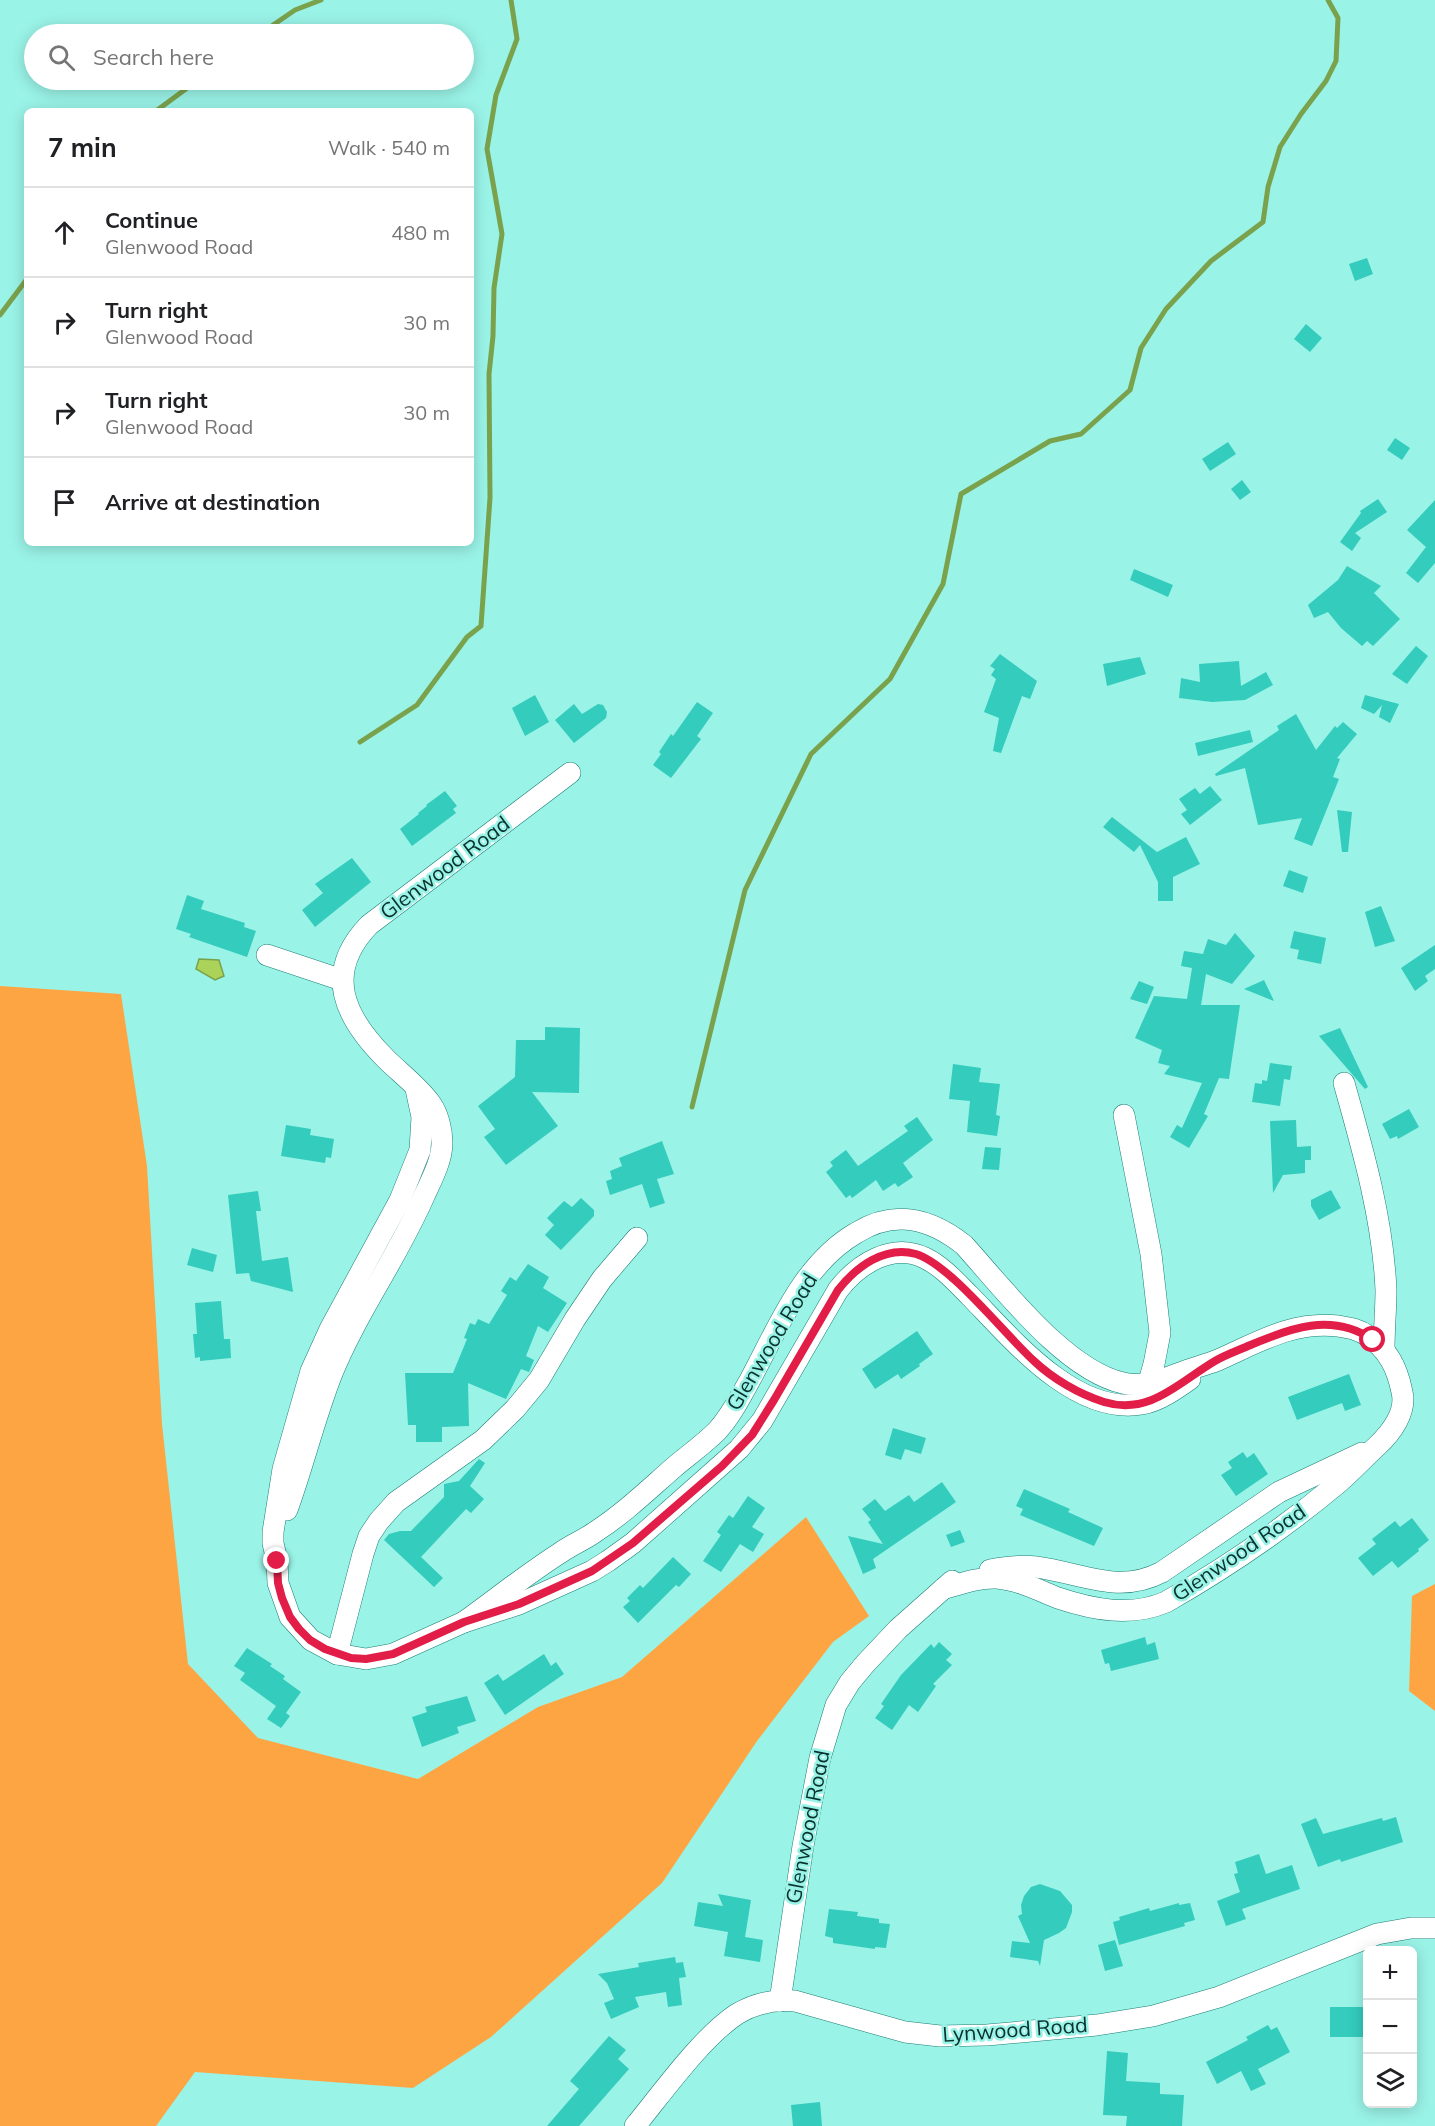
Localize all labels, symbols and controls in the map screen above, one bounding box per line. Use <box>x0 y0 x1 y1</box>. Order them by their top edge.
search box <box>24 24 474 90</box>
icon: search <box>45 41 78 74</box>
text: Search here <box>93 43 214 71</box>
text: 7 min <box>48 131 117 164</box>
text: Walk · 540 m <box>328 135 450 160</box>
text: Continue <box>105 206 198 234</box>
icon: ahead <box>48 216 81 249</box>
text: 480 m <box>391 220 450 245</box>
text: Glenwood Road <box>105 234 253 259</box>
text: Turn right <box>105 296 208 324</box>
icon: right <box>48 306 81 339</box>
text: 30 m <box>403 310 450 335</box>
text: Glenwood Road <box>105 324 253 349</box>
text: Turn right <box>105 386 208 414</box>
icon: right <box>48 396 81 429</box>
text: 30 m <box>403 400 450 425</box>
text: Glenwood Road <box>105 414 253 439</box>
icon: arrive <box>48 486 81 519</box>
text: Arrive at destination <box>105 488 320 516</box>
street label: Glenwood Road <box>374 810 514 924</box>
street label: Glenwood Road <box>720 1268 822 1415</box>
route start <box>1359 1326 1385 1352</box>
street label: Glenwood Road <box>1167 1498 1310 1606</box>
route end <box>263 1547 289 1573</box>
street label: Glenwood Road <box>779 1748 835 1906</box>
map controls <box>1363 1946 1417 2108</box>
button: + <box>1363 1946 1417 2000</box>
button: − <box>1363 2000 1417 2054</box>
street label: Lynwood Road <box>941 2011 1088 2047</box>
button: layers <box>1363 2054 1417 2108</box>

